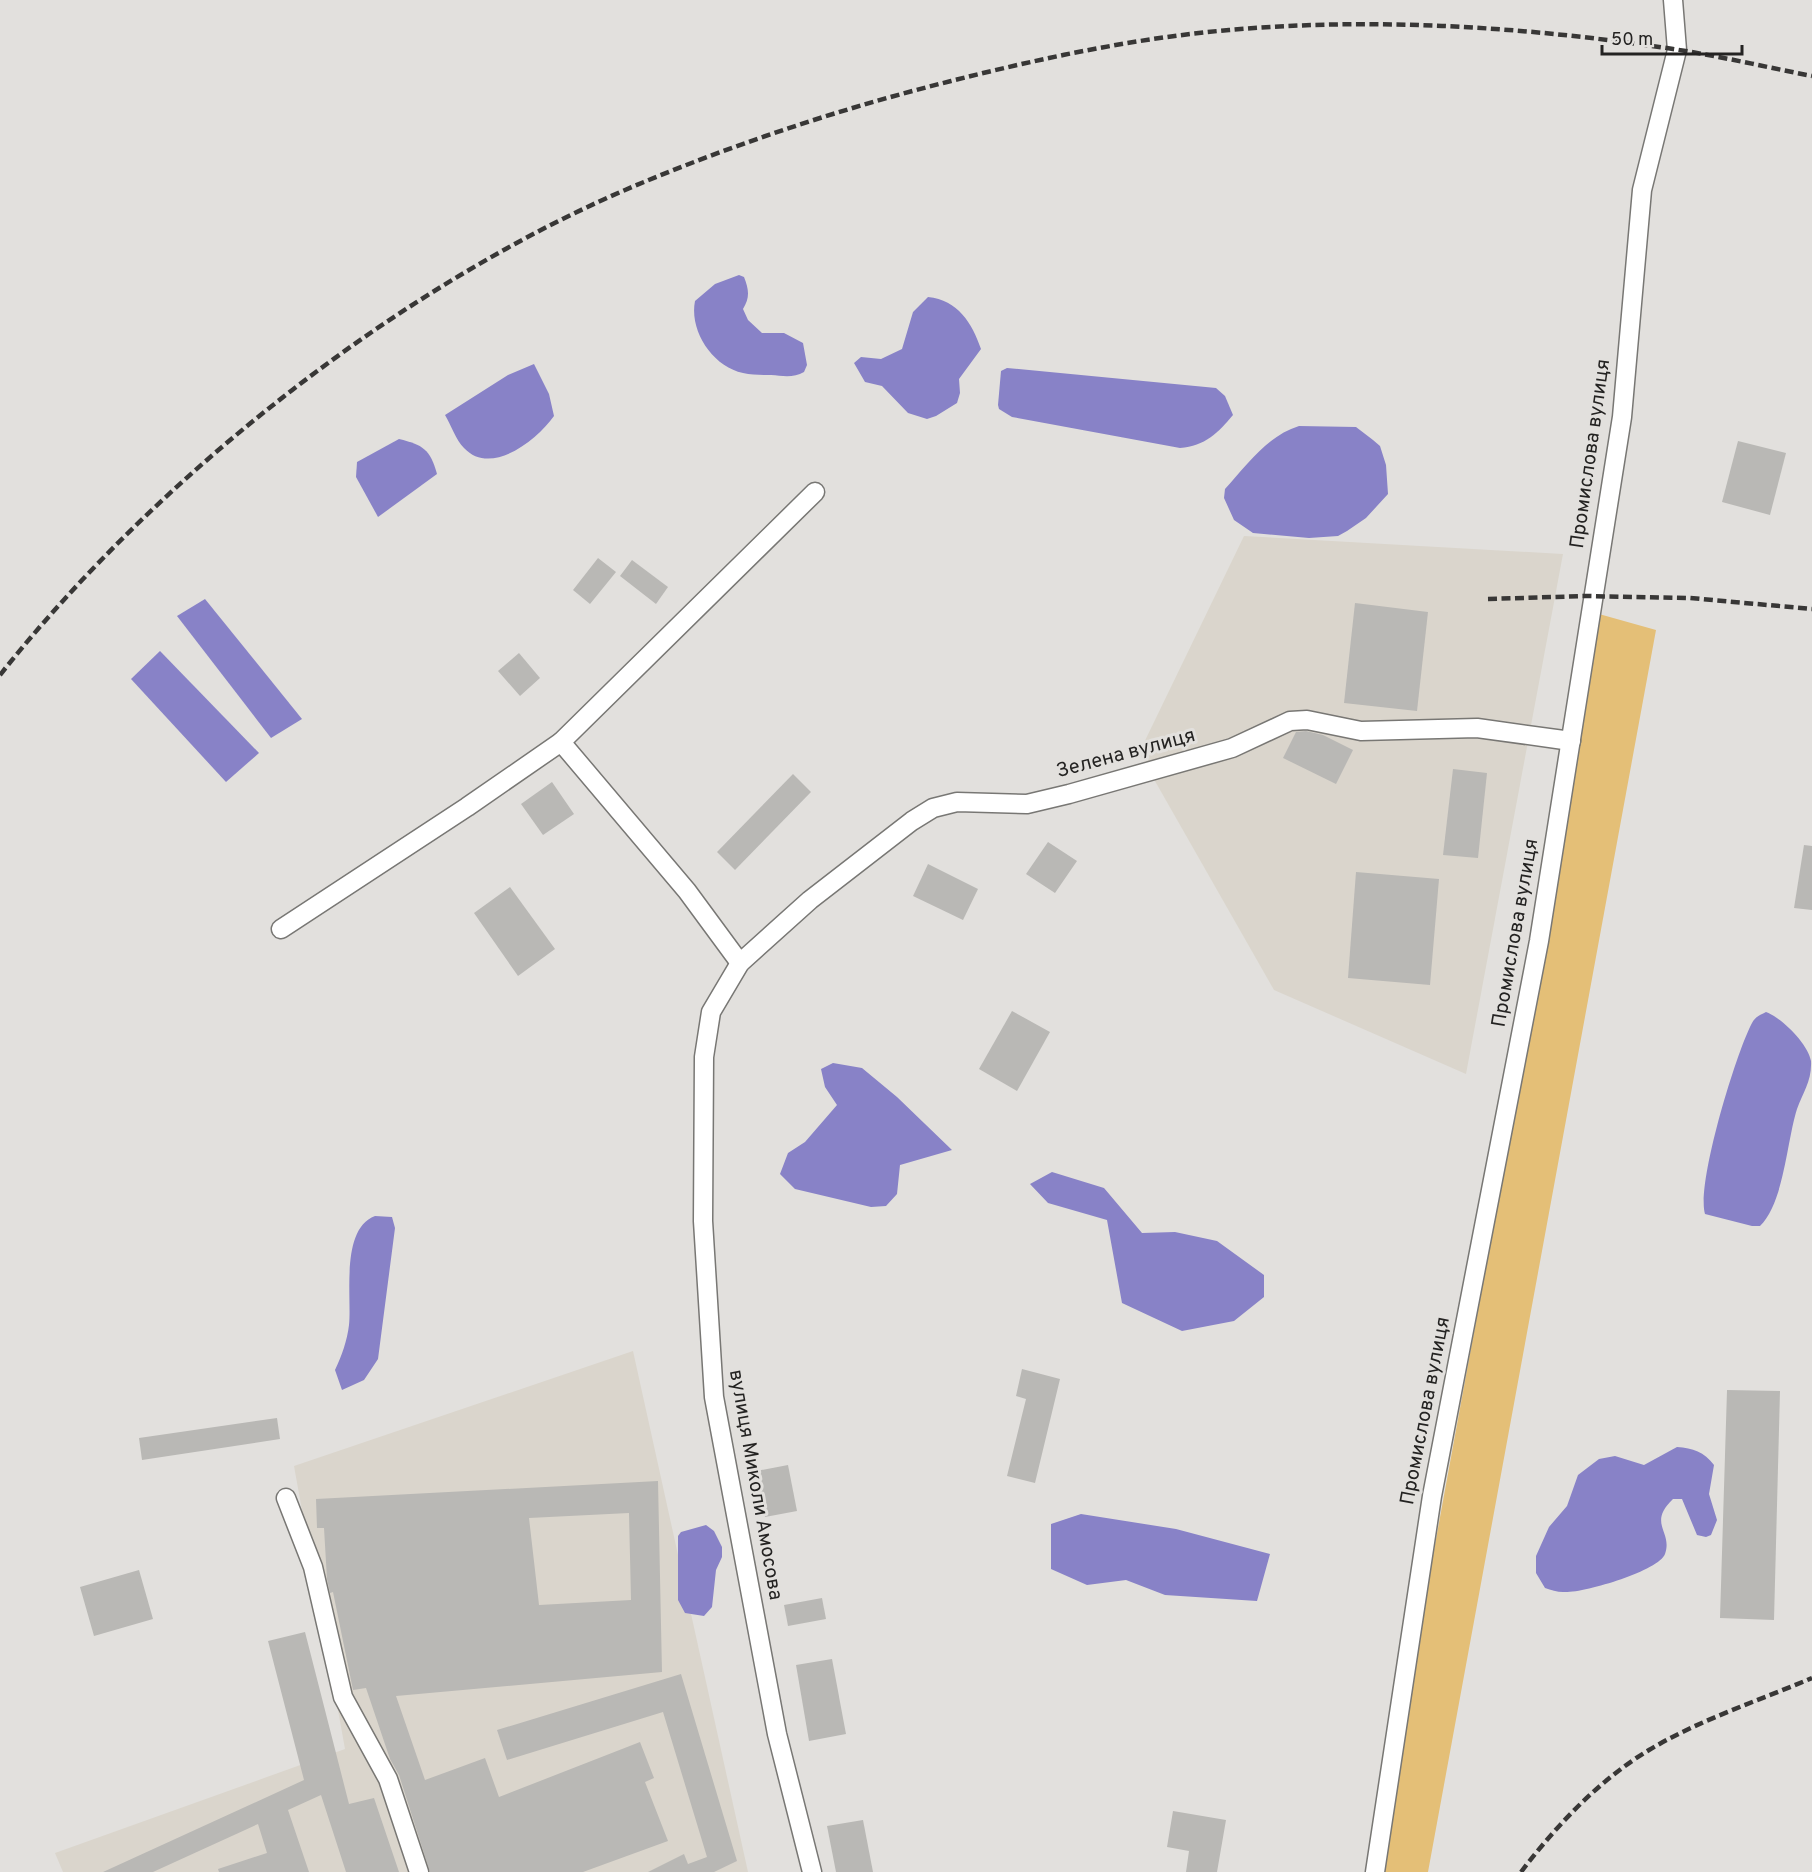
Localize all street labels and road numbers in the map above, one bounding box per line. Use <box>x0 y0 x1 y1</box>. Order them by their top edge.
street label: Промислова вулиця <box>1565 358 1617 550</box>
street label: Зелена вулиця <box>1054 723 1198 785</box>
street label: Промислова вулиця <box>1487 837 1545 1029</box>
street label: Промислова вулиця <box>1395 1315 1457 1507</box>
street label: вулиця Миколи Амосова <box>722 1368 788 1602</box>

